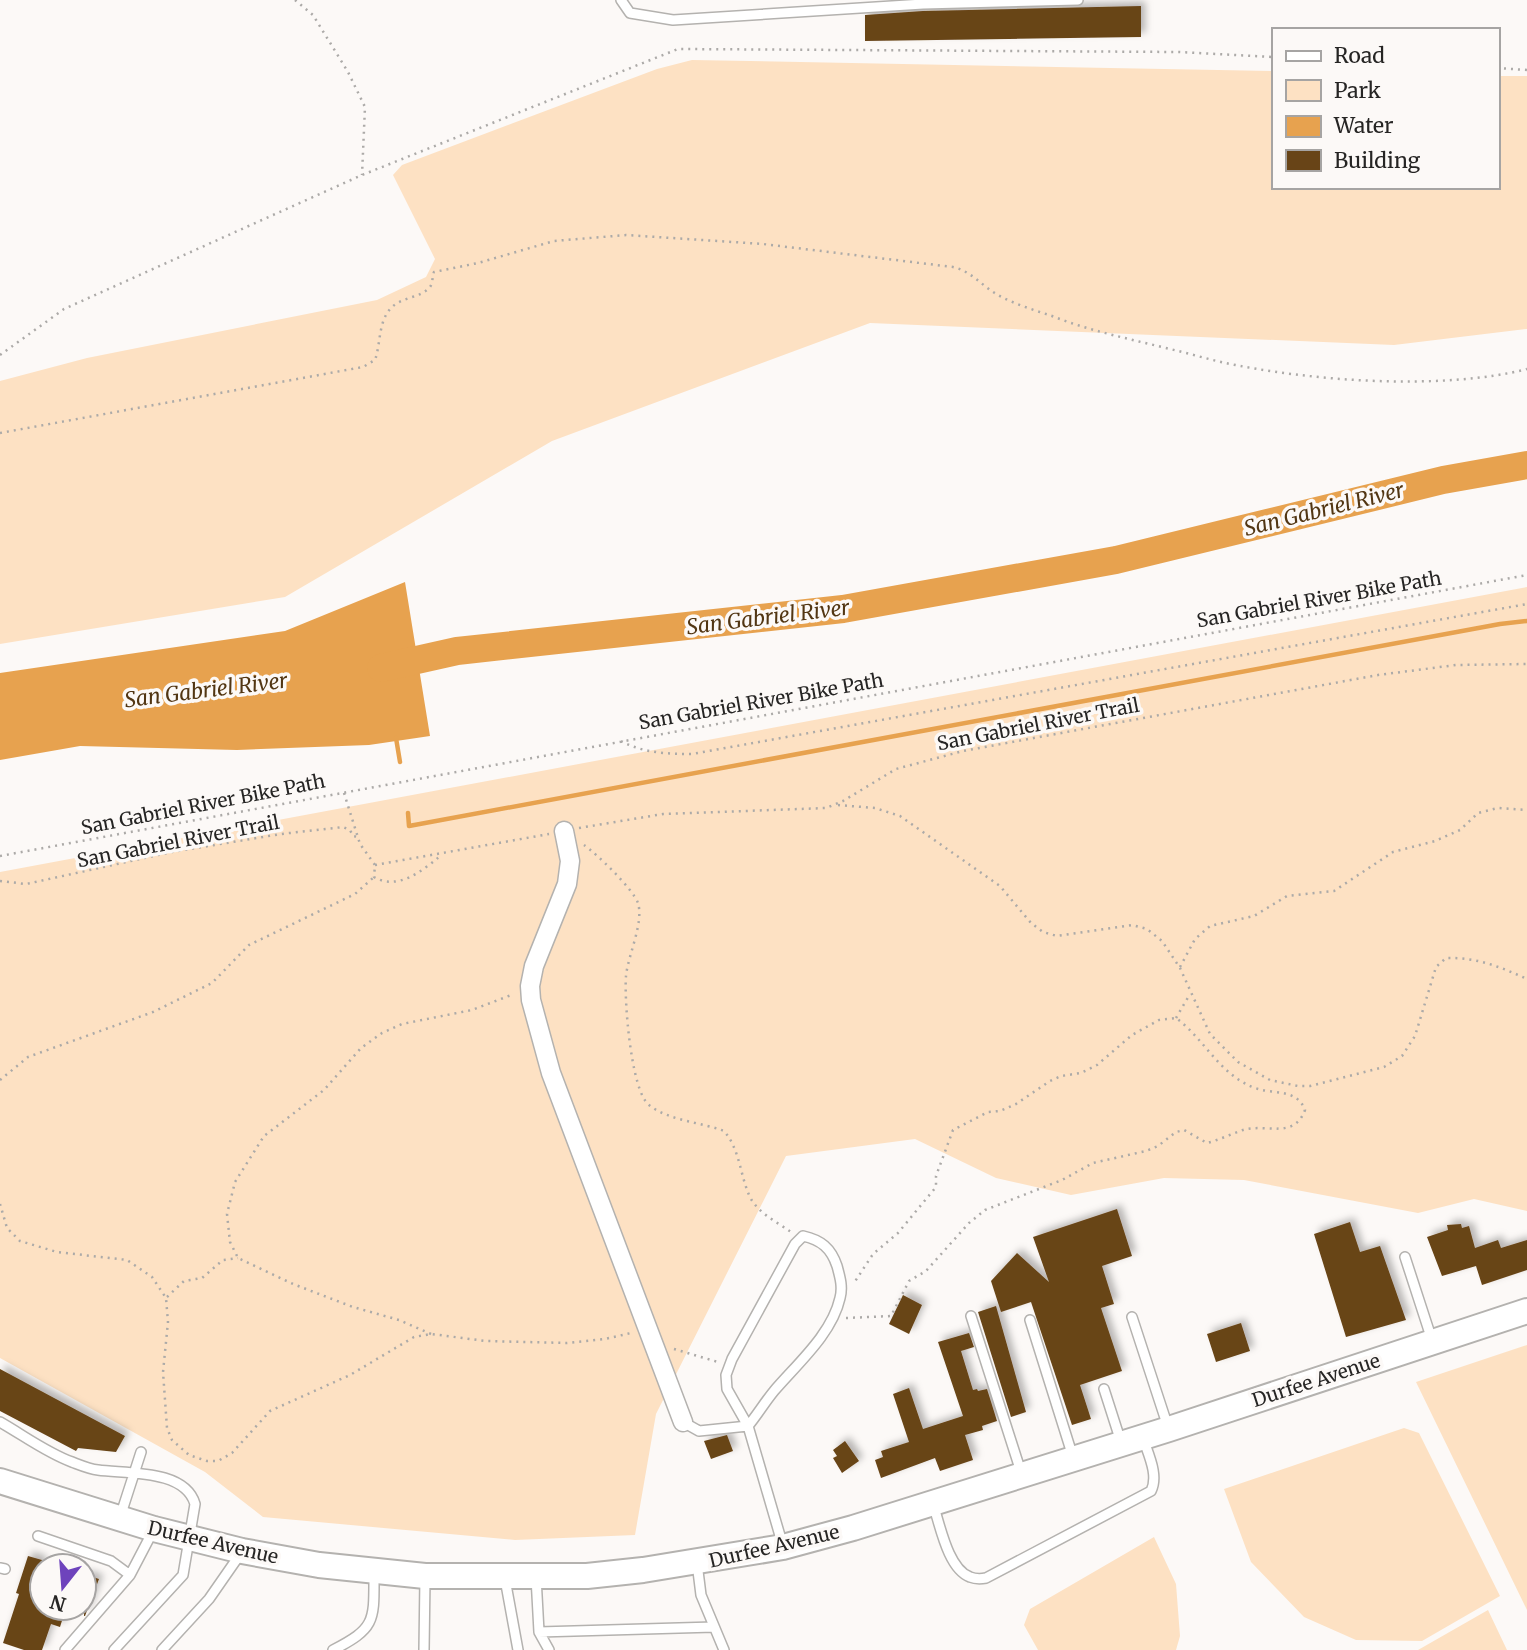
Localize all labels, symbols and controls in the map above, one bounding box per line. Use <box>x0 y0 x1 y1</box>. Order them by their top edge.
legend <box>1272 28 1499 189</box>
text: Road <box>1334 42 1385 69</box>
text: Park <box>1334 77 1381 104</box>
text: Water <box>1333 112 1393 139</box>
text: Building <box>1334 147 1421 174</box>
water label: San Gabriel River <box>1241 476 1407 542</box>
street label: San Gabriel River Bike Path <box>1195 566 1444 632</box>
water label: San Gabriel River <box>685 594 851 640</box>
water label: San Gabriel River <box>123 667 289 713</box>
street label: San Gabriel River Bike Path <box>637 668 886 734</box>
street label: San Gabriel River Trail <box>935 693 1141 755</box>
street label: San Gabriel River Bike Path <box>79 768 328 839</box>
street label: San Gabriel River Trail <box>75 810 281 872</box>
street label: Durfee Avenue <box>1249 1348 1383 1412</box>
street label: Durfee Avenue <box>145 1515 281 1569</box>
street label: Durfee Avenue <box>706 1519 842 1573</box>
north arrow <box>28 1552 98 1622</box>
text: N <box>47 1590 69 1617</box>

